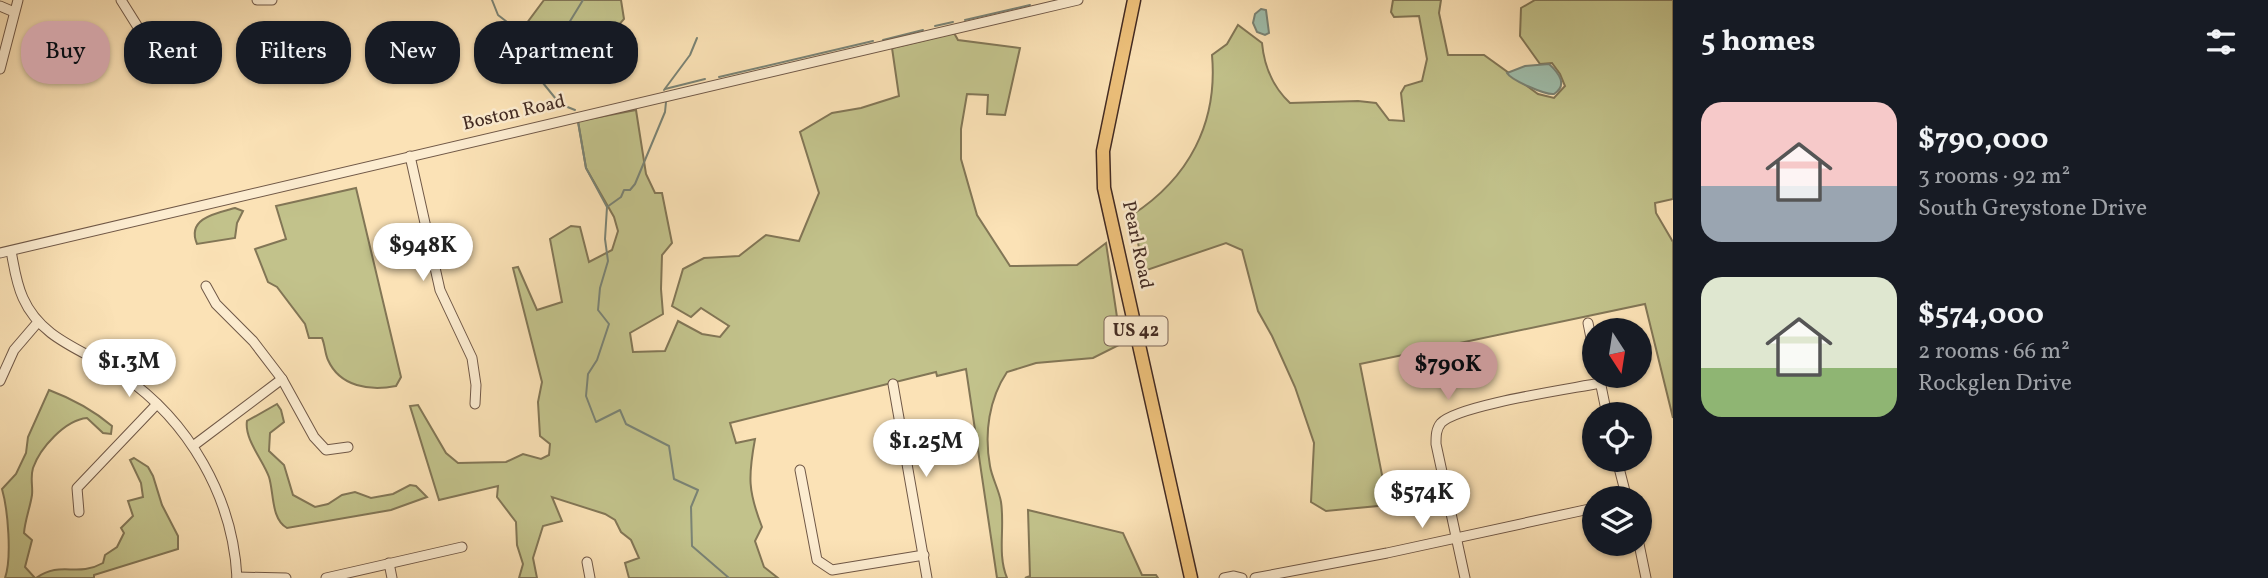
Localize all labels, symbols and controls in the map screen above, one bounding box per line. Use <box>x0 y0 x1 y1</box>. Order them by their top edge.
chip: Buy <box>21 21 110 84</box>
chip: Rent <box>124 21 222 84</box>
chip: Filters <box>236 21 351 84</box>
chip: New <box>365 21 460 84</box>
chip: Apartment <box>474 21 638 84</box>
text: 5 homes <box>1701 21 1815 63</box>
icon: filters <box>2202 23 2240 61</box>
street label: Boston Road <box>460 89 568 137</box>
text: $790,000 <box>1918 119 2048 161</box>
icon: home <box>1757 130 1841 214</box>
text: 3 rooms · 92 m² <box>1918 161 2070 193</box>
text: South Greystone Drive <box>1918 193 2147 225</box>
street label: Pearl Road <box>1115 199 1159 291</box>
pin: $948K <box>374 224 472 283</box>
text: $948K <box>389 230 457 262</box>
text: $574,000 <box>1918 294 2044 336</box>
icon: home <box>1757 305 1841 389</box>
road number: US 42 <box>1104 316 1168 346</box>
north arrow <box>1582 318 1652 388</box>
map controls <box>1582 318 1652 556</box>
text: 2 rooms · 66 m² <box>1918 336 2070 368</box>
pin: $1.3M <box>80 340 178 399</box>
pin: $790K <box>1399 342 1497 402</box>
text: $1.3M <box>98 346 160 378</box>
text: $790K <box>1414 349 1482 381</box>
text: Rockglen Drive <box>1918 368 2072 400</box>
button: locate <box>1582 402 1652 472</box>
pin: $1.25M <box>869 420 983 479</box>
text: $1.25M <box>889 426 963 458</box>
pin: $574K <box>1373 470 1471 530</box>
text: $574K <box>1390 477 1454 509</box>
button: layers <box>1582 486 1652 556</box>

